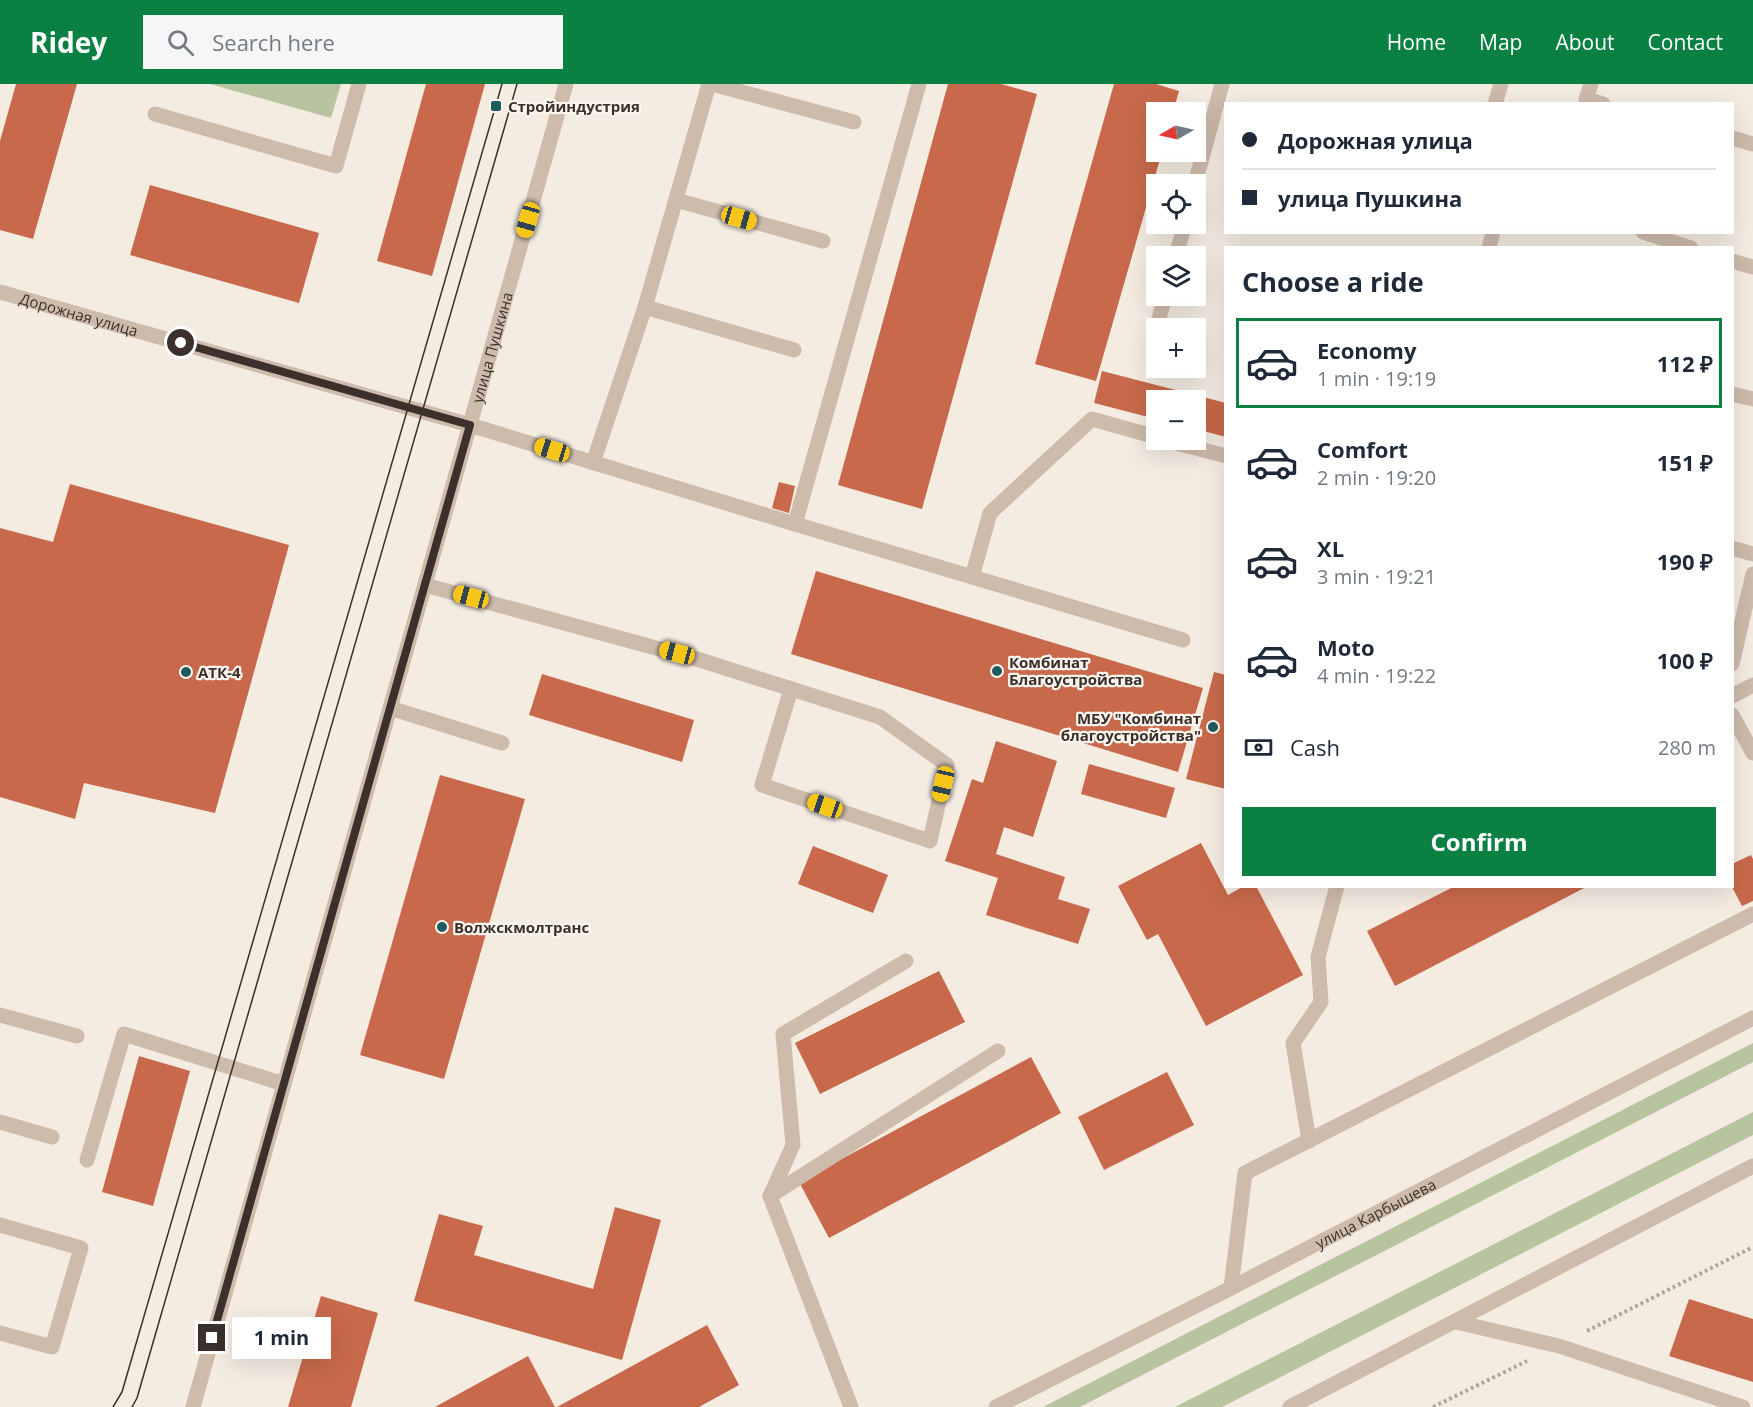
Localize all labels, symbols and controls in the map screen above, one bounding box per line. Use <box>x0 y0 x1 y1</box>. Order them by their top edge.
search box <box>143 15 563 69</box>
text: Ridey <box>30 23 107 61</box>
icon: search <box>164 26 197 59</box>
text: Search here <box>212 27 335 57</box>
text: Home <box>1387 28 1446 56</box>
text: Map <box>1479 28 1522 56</box>
text: About <box>1555 28 1615 56</box>
text: Contact <box>1648 28 1723 56</box>
place label: Стройиндустрия <box>508 96 640 116</box>
marker: Стройиндустрия <box>489 99 503 113</box>
north arrow <box>1146 102 1206 162</box>
map controls <box>1146 102 1206 450</box>
text: Дорожная улица <box>1278 125 1473 155</box>
button: locate <box>1146 174 1206 234</box>
text: улица Пушкина <box>1278 183 1462 213</box>
car <box>514 200 542 240</box>
car <box>719 204 759 232</box>
button: layers <box>1146 246 1206 306</box>
text: Choose a ride <box>1242 263 1424 300</box>
street label: Дорожная улица <box>17 288 140 341</box>
street label: улица Пушкина <box>467 290 517 405</box>
button: + <box>1146 318 1206 378</box>
route start <box>167 329 194 356</box>
text: Economy <box>1317 335 1416 365</box>
icon: car <box>1245 336 1299 390</box>
text: 112 ₽ <box>1657 348 1713 378</box>
text: 1 min · 19:19 <box>1317 365 1436 392</box>
button: − <box>1146 390 1206 450</box>
text: Comfort <box>1317 434 1408 464</box>
icon: car <box>1245 435 1299 489</box>
car <box>532 436 572 464</box>
text: 151 ₽ <box>1657 447 1713 477</box>
text: 2 min · 19:20 <box>1317 464 1436 491</box>
text: XL <box>1317 533 1344 563</box>
icon: car <box>1245 534 1299 588</box>
text: 190 ₽ <box>1657 546 1713 576</box>
text: 3 min · 19:21 <box>1317 563 1436 590</box>
car <box>451 584 491 610</box>
text: Moto <box>1317 632 1375 662</box>
icon: car <box>1245 633 1299 687</box>
car <box>657 640 697 666</box>
text: 100 ₽ <box>1657 645 1713 675</box>
place label: Комбинат Благоустройства <box>1009 652 1142 689</box>
place label: АТК-4 <box>198 662 241 682</box>
text: 4 min · 19:22 <box>1317 662 1436 689</box>
marker: Комбинат Благоустройства <box>990 664 1004 678</box>
marker: АТК-4 <box>179 665 193 679</box>
place label: МБУ "Комбинат благоустройства" <box>1061 708 1201 745</box>
marker: МБУ "Комбинат благоустройства" <box>1206 720 1220 734</box>
icon: cash <box>1242 731 1275 764</box>
text: Cash <box>1290 732 1340 762</box>
text: 280 m <box>1658 734 1716 761</box>
car <box>930 764 956 804</box>
car <box>805 792 845 820</box>
button: Confirm <box>1242 807 1716 876</box>
place label: Волжскмолтранс <box>454 917 590 937</box>
marker: Волжскмолтранс <box>435 920 449 934</box>
street label: улица Карбышева <box>1312 1174 1439 1253</box>
callout: 1 min <box>233 1317 332 1359</box>
route end <box>198 1324 225 1351</box>
text: 1 min <box>254 1324 309 1351</box>

